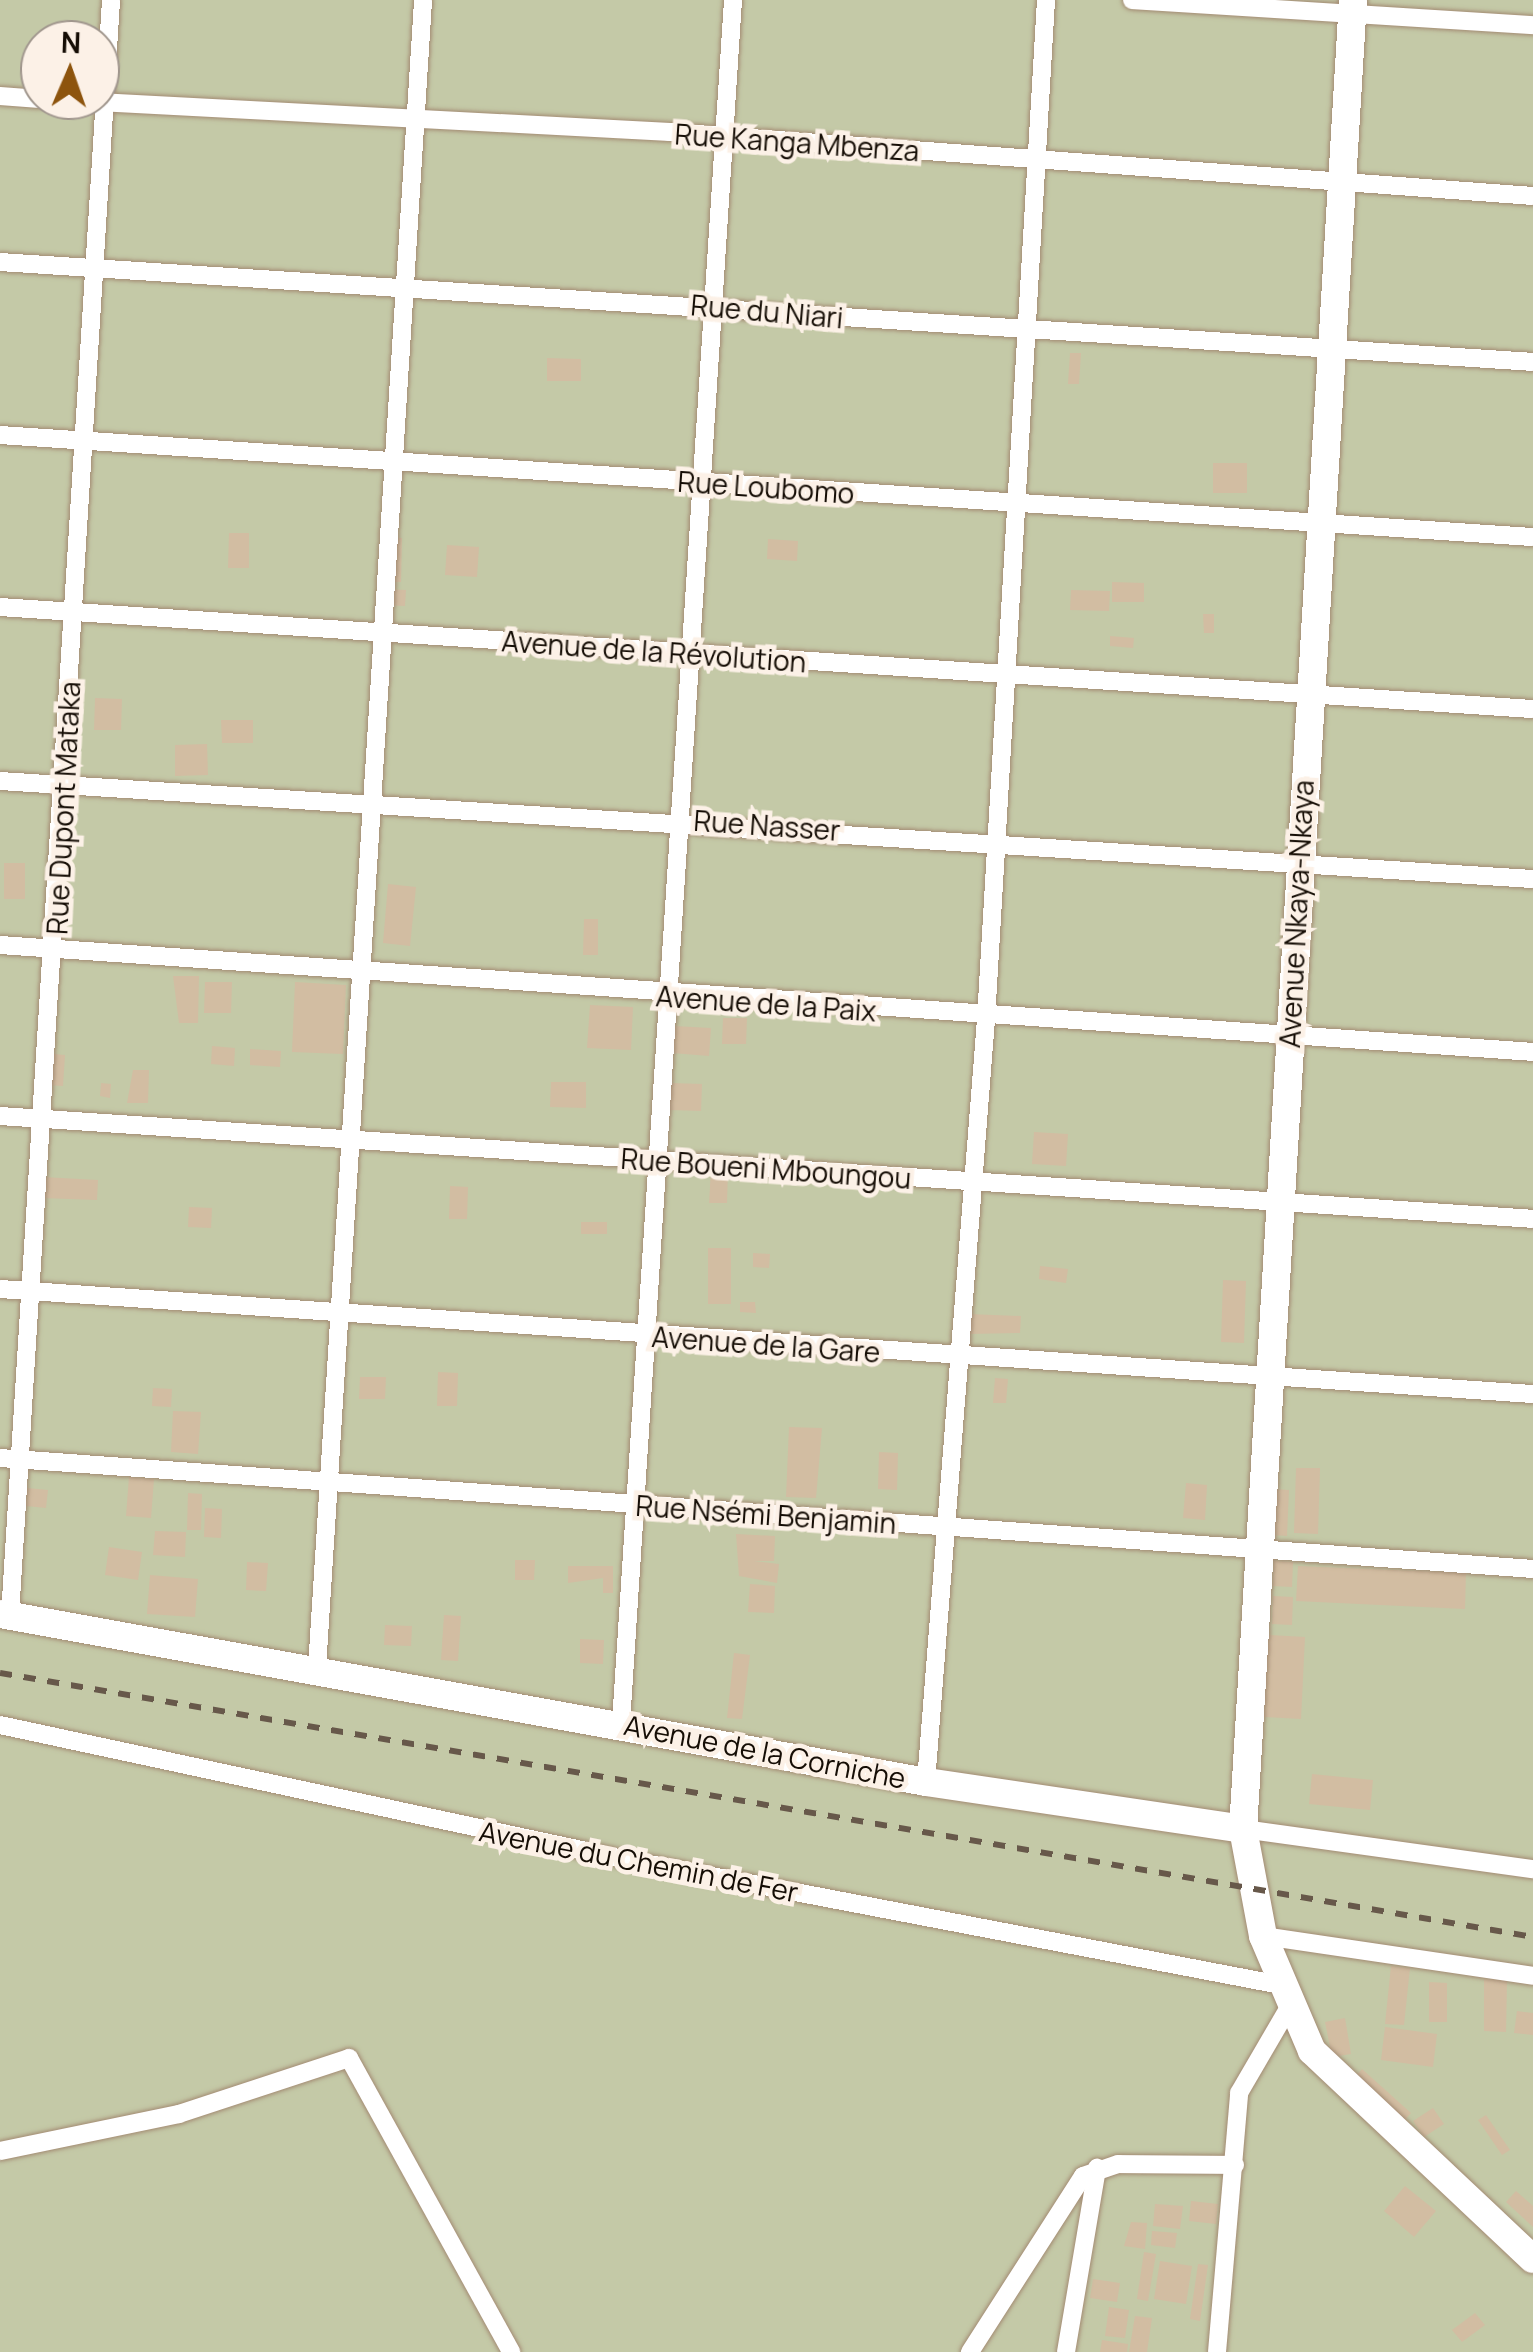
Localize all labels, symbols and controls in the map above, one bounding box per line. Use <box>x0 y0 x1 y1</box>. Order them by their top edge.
north arrow <box>20 20 120 120</box>
text: N <box>60 23 82 61</box>
street label: Rue Kanga Mbenza <box>674 117 920 167</box>
street label: Rue du Niari <box>689 288 845 334</box>
street label: Rue Loubomo <box>676 464 856 510</box>
street label: Avenue de la Révolution <box>500 624 808 678</box>
street label: Rue Dupont Mataka <box>40 681 86 935</box>
street label: Avenue Nkaya-Nkaya <box>1272 779 1320 1049</box>
street label: Rue Nasser <box>693 803 841 847</box>
street label: Avenue de la Paix <box>655 979 877 1027</box>
street label: Rue Boueni Mboungou <box>620 1141 912 1195</box>
street label: Avenue de la Gare <box>651 1319 881 1369</box>
street label: Rue Nsémi Benjamin <box>635 1488 897 1540</box>
street label: Avenue de la Corniche <box>621 1707 909 1795</box>
street label: Avenue du Chemin de Fer <box>477 1814 801 1908</box>

